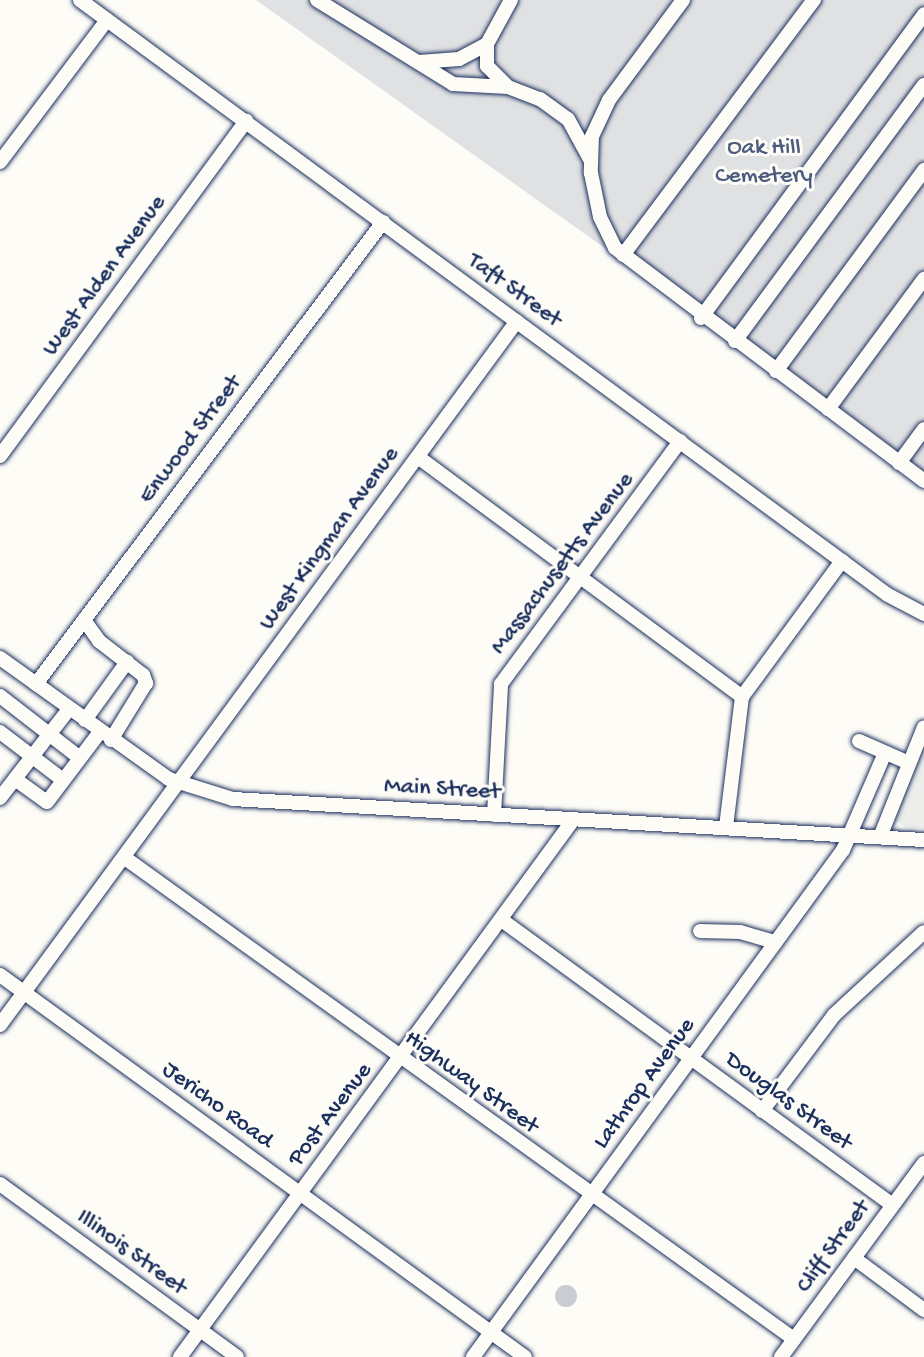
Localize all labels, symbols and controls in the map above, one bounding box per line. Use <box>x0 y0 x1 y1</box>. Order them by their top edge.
park label: Oak Hill Cemetery <box>715 135 813 191</box>
street label: West Alden Avenue <box>37 190 173 362</box>
street label: Taft Street <box>461 247 567 335</box>
street label: Enwood Street <box>133 370 249 510</box>
street label: West Kingman Avenue <box>254 441 406 637</box>
street label: Massachusetts Avenue <box>485 467 641 661</box>
street label: Main Street <box>383 773 501 807</box>
street label: Lathrop Avenue <box>588 1013 702 1155</box>
street label: Highway Street <box>398 1025 544 1141</box>
street label: Douglas Street <box>719 1046 857 1158</box>
street label: Jericho Road <box>156 1056 278 1156</box>
street label: Post Avenue <box>283 1058 379 1172</box>
street label: Cliff Street <box>791 1195 877 1299</box>
street label: Illinois Street <box>70 1203 192 1303</box>

